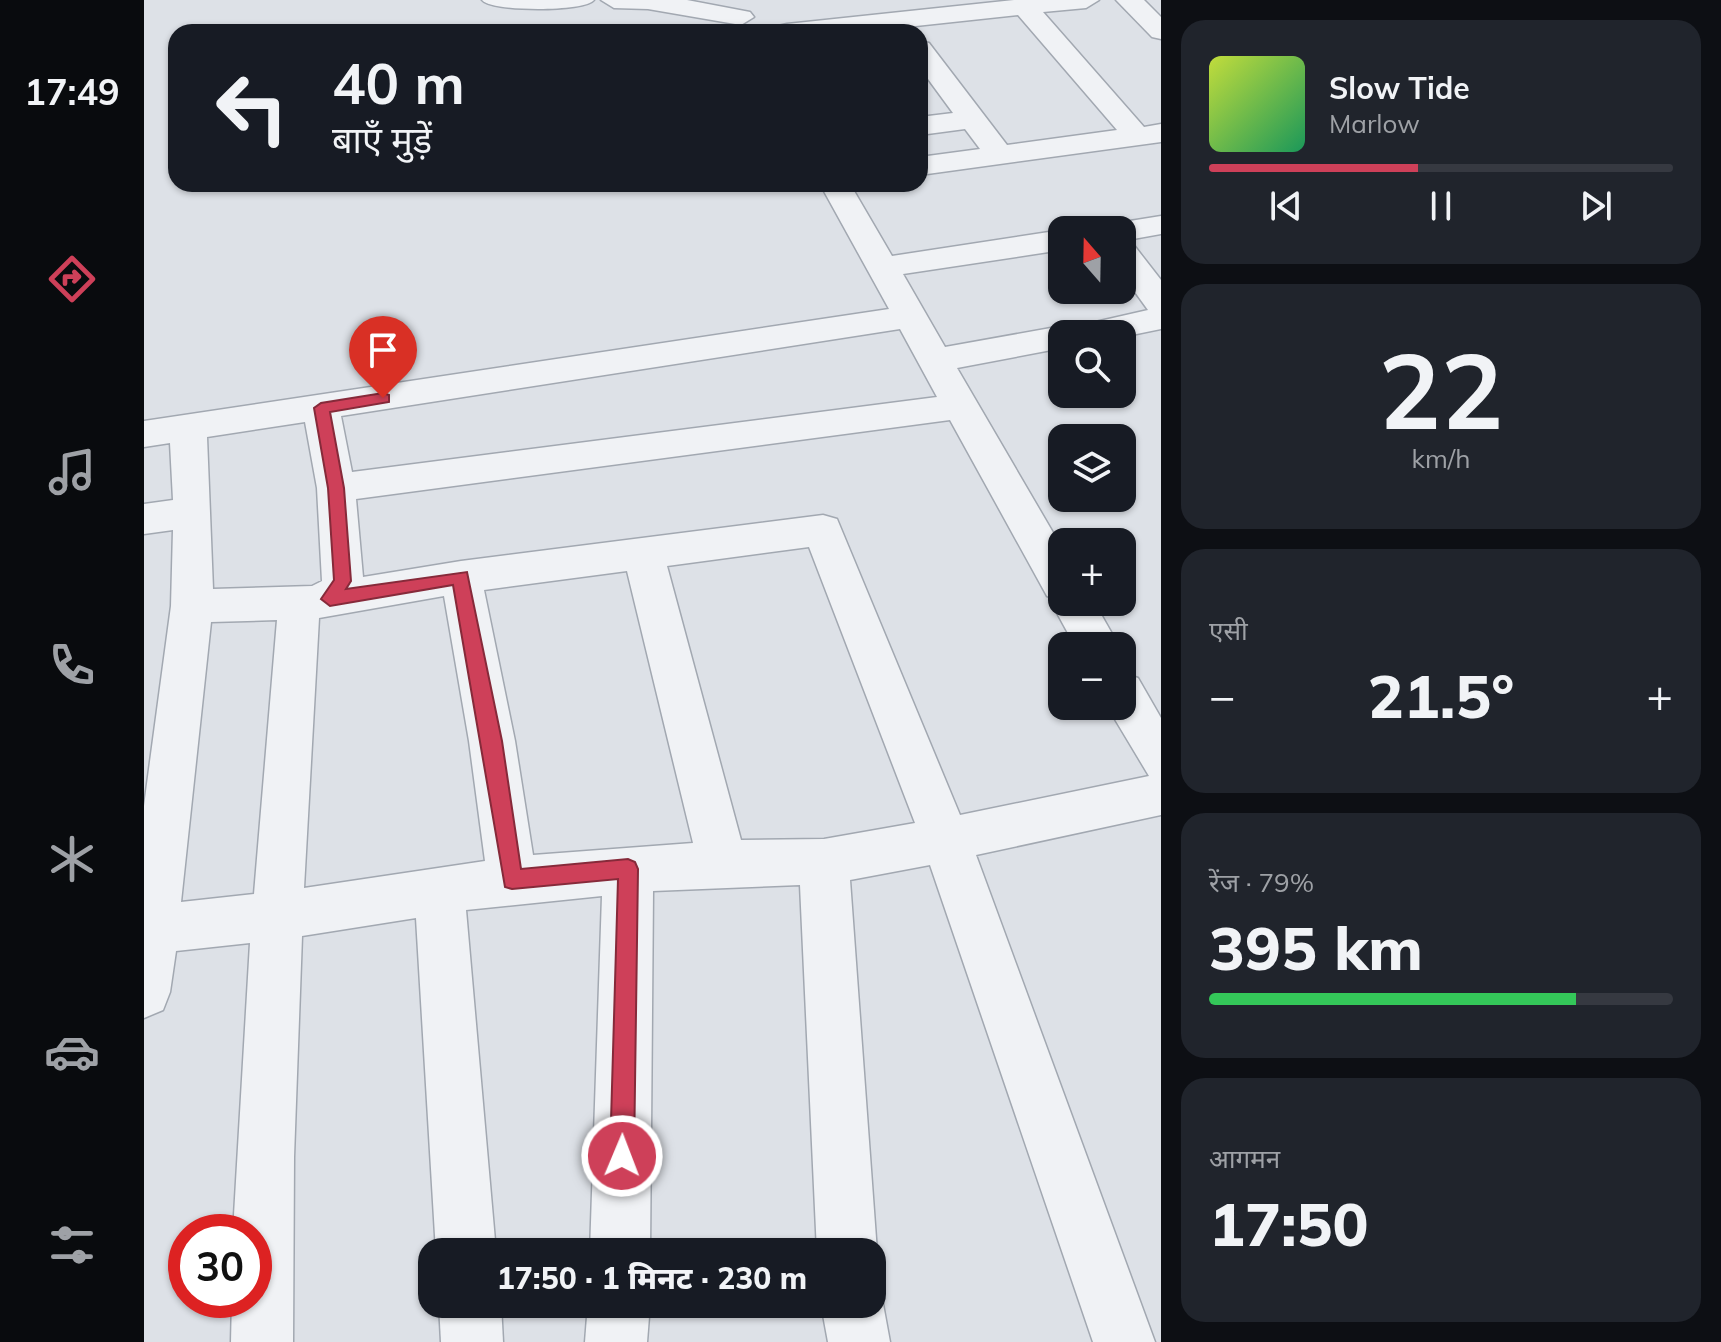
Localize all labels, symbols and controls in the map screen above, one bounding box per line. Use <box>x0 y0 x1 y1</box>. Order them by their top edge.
text: 40 m <box>332 48 465 118</box>
icon: left <box>200 56 304 160</box>
text: 17:49 <box>24 69 120 114</box>
text: Slow Tide <box>1329 69 1470 107</box>
text: Marlow <box>1329 107 1420 140</box>
text: बाएँ मुड़ें <box>332 117 432 162</box>
icon: previous <box>1264 184 1308 228</box>
icon: pause <box>1419 184 1463 228</box>
icon: next <box>1574 184 1618 228</box>
north arrow <box>1048 216 1136 304</box>
map controls <box>1048 216 1136 720</box>
icon: directions <box>44 251 100 307</box>
pin <box>349 316 417 398</box>
button: search <box>1048 320 1136 408</box>
text: 22 <box>1379 324 1503 455</box>
icon: arrive <box>361 328 405 372</box>
button: layers <box>1048 424 1136 512</box>
text: km/h <box>1412 442 1470 475</box>
icon: music <box>44 444 100 500</box>
button: + <box>1048 528 1136 616</box>
text: एसी <box>1209 614 1248 647</box>
button: − <box>1048 632 1136 720</box>
icon: phone <box>44 637 100 693</box>
text: 21.5° <box>1368 658 1514 733</box>
text: − <box>1209 668 1235 723</box>
text: + <box>1647 668 1673 723</box>
icon: climate <box>44 831 100 887</box>
text: रेंज · 79% <box>1209 866 1314 899</box>
text: 395 km <box>1209 910 1423 985</box>
icon: car <box>44 1024 100 1080</box>
position arrow <box>580 1114 664 1198</box>
text: आगमन <box>1209 1142 1280 1175</box>
text: 17:50 <box>1209 1186 1369 1261</box>
speed limit sign: 30 <box>168 1214 272 1318</box>
icon: filters <box>44 1217 100 1273</box>
text: 17:50 · 1 मिनट · 230 m <box>497 1259 807 1297</box>

